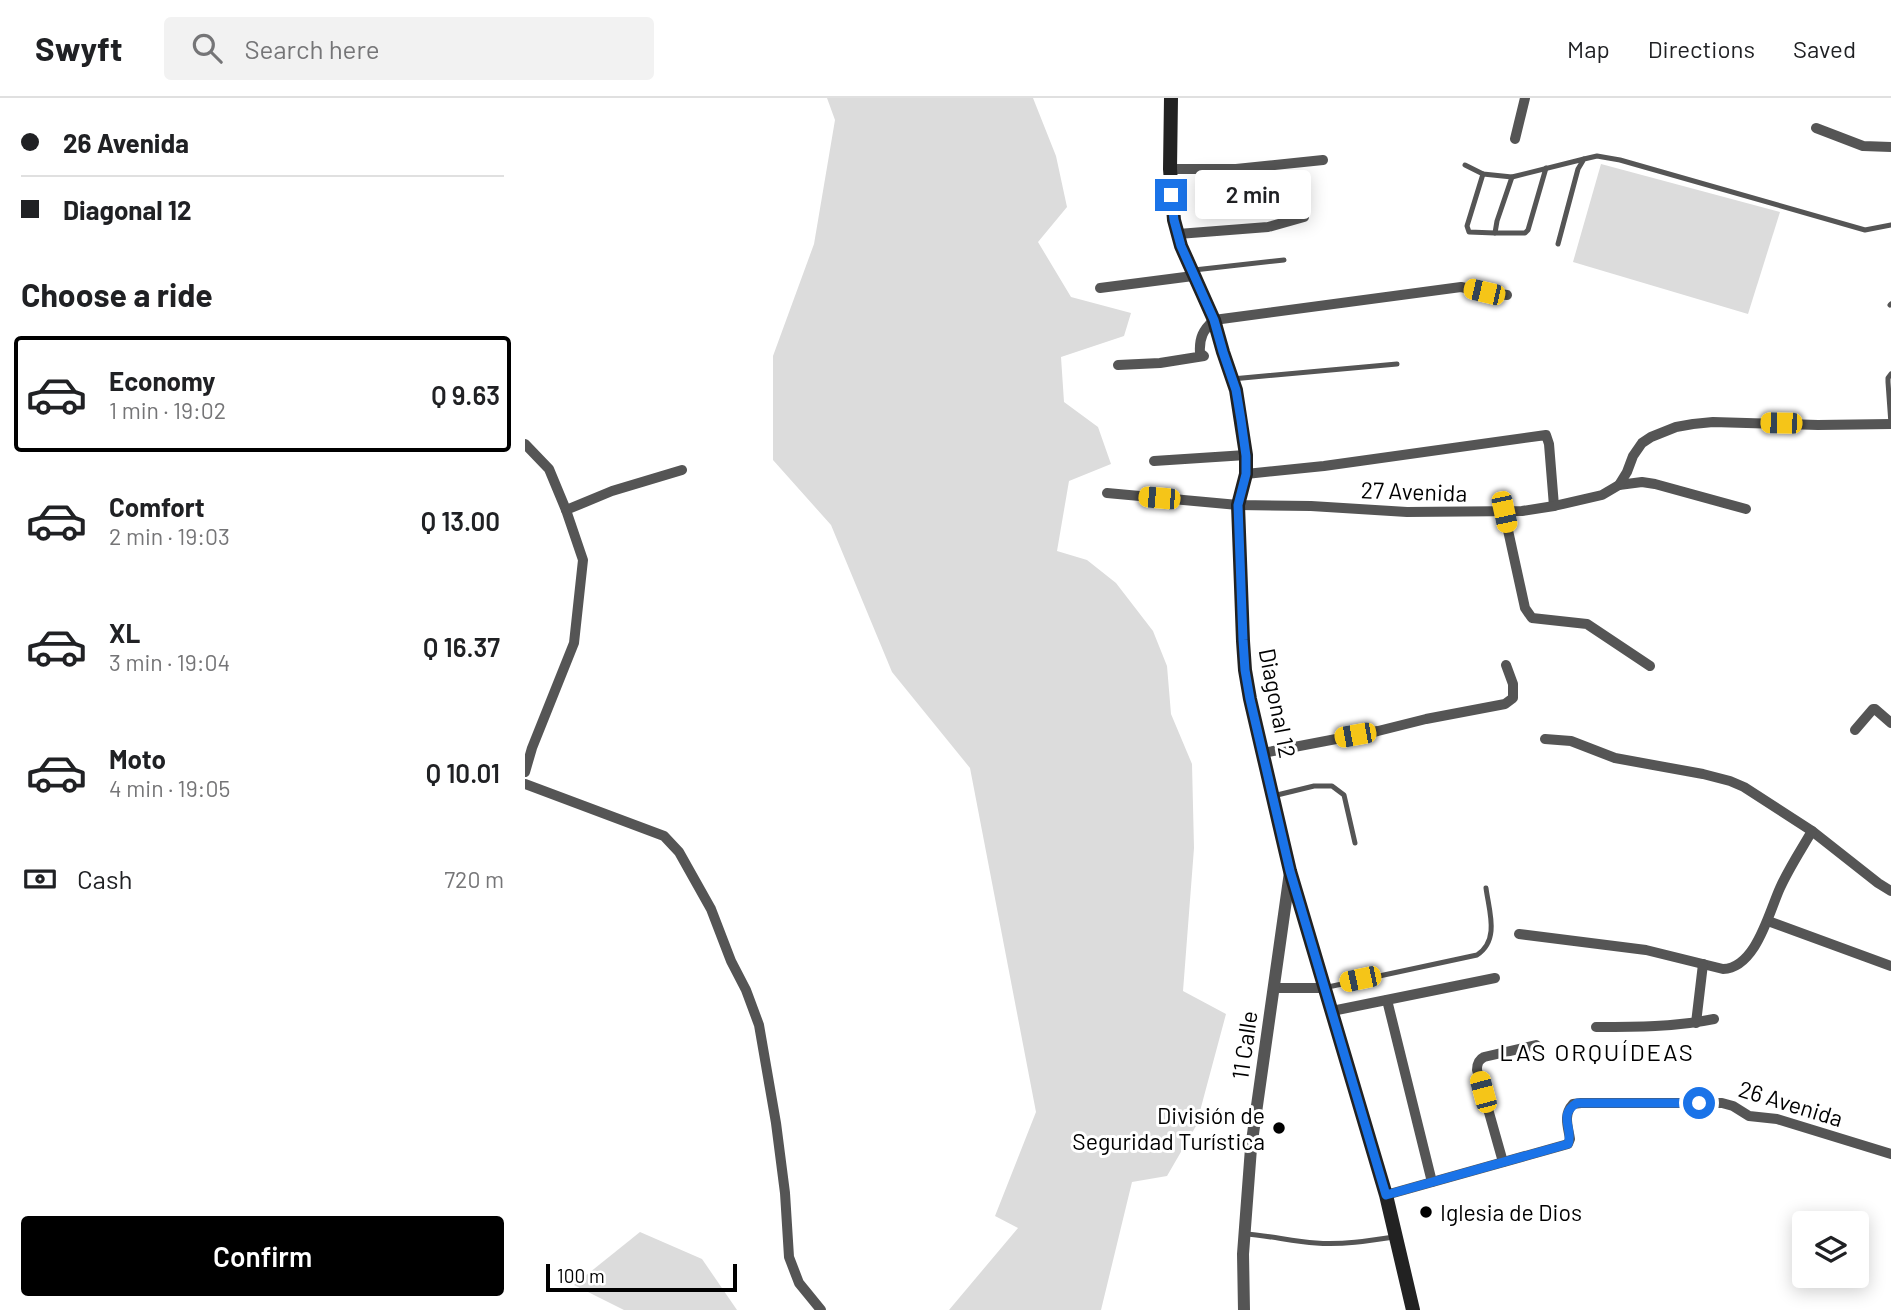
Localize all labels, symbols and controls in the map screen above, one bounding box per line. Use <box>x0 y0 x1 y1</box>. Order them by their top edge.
search box <box>164 17 654 80</box>
text: Swyft <box>35 28 122 68</box>
icon: search <box>188 29 226 67</box>
text: Search here <box>244 33 380 64</box>
text: Map <box>1567 34 1610 63</box>
text: Directions <box>1648 34 1755 63</box>
text: Saved <box>1793 34 1856 63</box>
text: 26 Avenida <box>63 127 189 158</box>
callout: 2 min <box>1195 170 1311 220</box>
route end <box>1155 179 1187 211</box>
text: 2 min <box>1226 180 1280 208</box>
text: Diagonal 12 <box>63 194 192 225</box>
text: Choose a ride <box>21 275 213 313</box>
car <box>1462 277 1507 307</box>
icon: car <box>25 363 88 426</box>
text: Economy <box>109 365 215 396</box>
text: Q 9.63 <box>431 379 500 410</box>
text: 1 min · 19:02 <box>109 396 226 424</box>
car <box>1760 412 1803 434</box>
street label: 27 Avenida <box>1360 475 1468 507</box>
car <box>1138 486 1181 510</box>
icon: car <box>25 489 88 552</box>
car <box>1490 489 1519 535</box>
text: Comfort <box>109 491 205 522</box>
text: Q 13.00 <box>421 505 500 536</box>
text: 2 min · 19:03 <box>109 522 230 550</box>
icon: car <box>25 615 88 678</box>
text: XL <box>109 617 140 648</box>
text: Q 16.37 <box>423 631 500 662</box>
street label: Diagonal 12 <box>1254 646 1302 760</box>
text: 3 min · 19:04 <box>109 648 230 676</box>
car <box>1333 721 1378 749</box>
icon: car <box>25 741 88 804</box>
text: Moto <box>109 743 166 774</box>
text: Q 10.01 <box>426 757 500 788</box>
text: 4 min · 19:05 <box>109 774 230 802</box>
icon: cash <box>21 860 59 898</box>
text: Cash <box>77 863 132 894</box>
text: 720 m <box>444 865 504 893</box>
car <box>1338 964 1383 994</box>
street label: 11 Calle <box>1225 1009 1263 1081</box>
district label: LAS ORQUÍDEAS <box>1499 1037 1695 1066</box>
car <box>1468 1069 1499 1115</box>
street label: 26 Avenida <box>1736 1074 1846 1132</box>
route start <box>1683 1087 1715 1119</box>
place label: División de Seguridad Turística <box>1072 1101 1265 1155</box>
marker: División de Seguridad Turística <box>1271 1120 1287 1136</box>
place label: Iglesia de Dios <box>1440 1198 1582 1226</box>
marker: Iglesia de Dios <box>1418 1204 1434 1220</box>
map controls <box>1792 1211 1869 1288</box>
button: layers <box>1792 1211 1869 1288</box>
button: Confirm <box>21 1216 504 1296</box>
scale bar <box>546 1261 737 1293</box>
text: 100 m <box>557 1264 605 1287</box>

